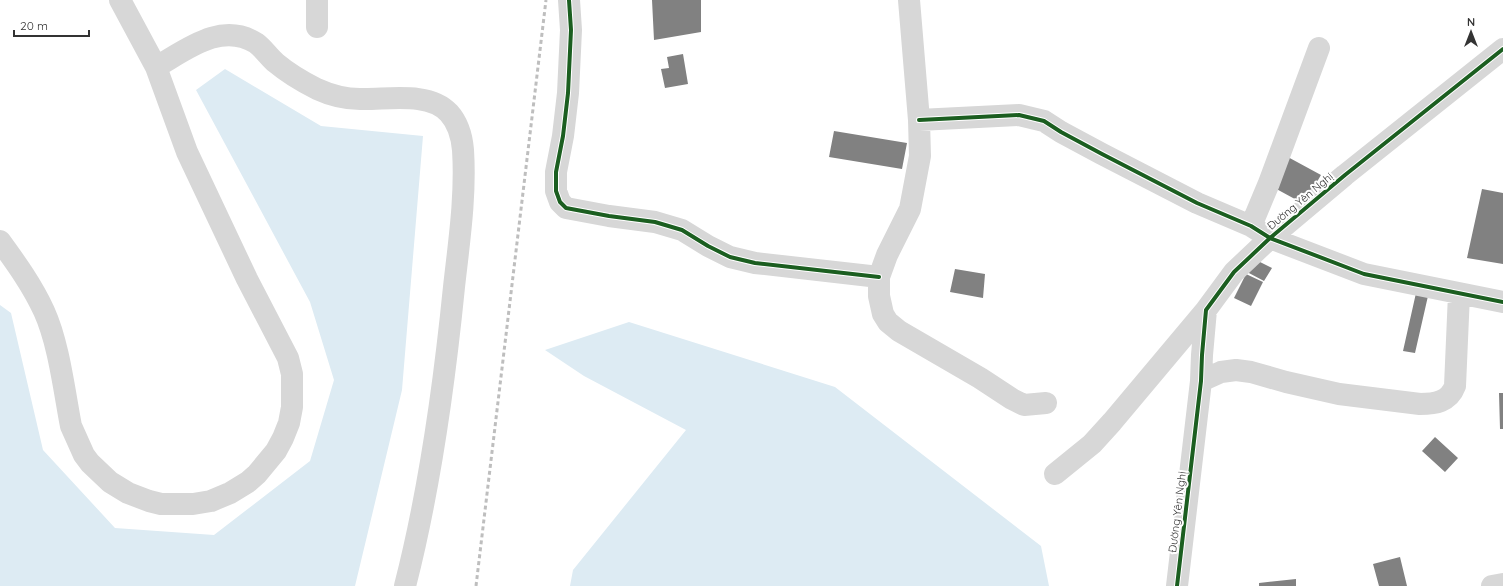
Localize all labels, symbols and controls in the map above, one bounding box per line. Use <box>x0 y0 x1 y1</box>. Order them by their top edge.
scale bar <box>14 12 89 38</box>
north arrow <box>1451 12 1491 52</box>
text: N <box>1467 15 1475 29</box>
text: 20 m <box>20 18 48 33</box>
street label: Đường Yên Nghị <box>1264 169 1336 233</box>
street label: Đường Yên Nghị <box>1165 471 1189 553</box>

